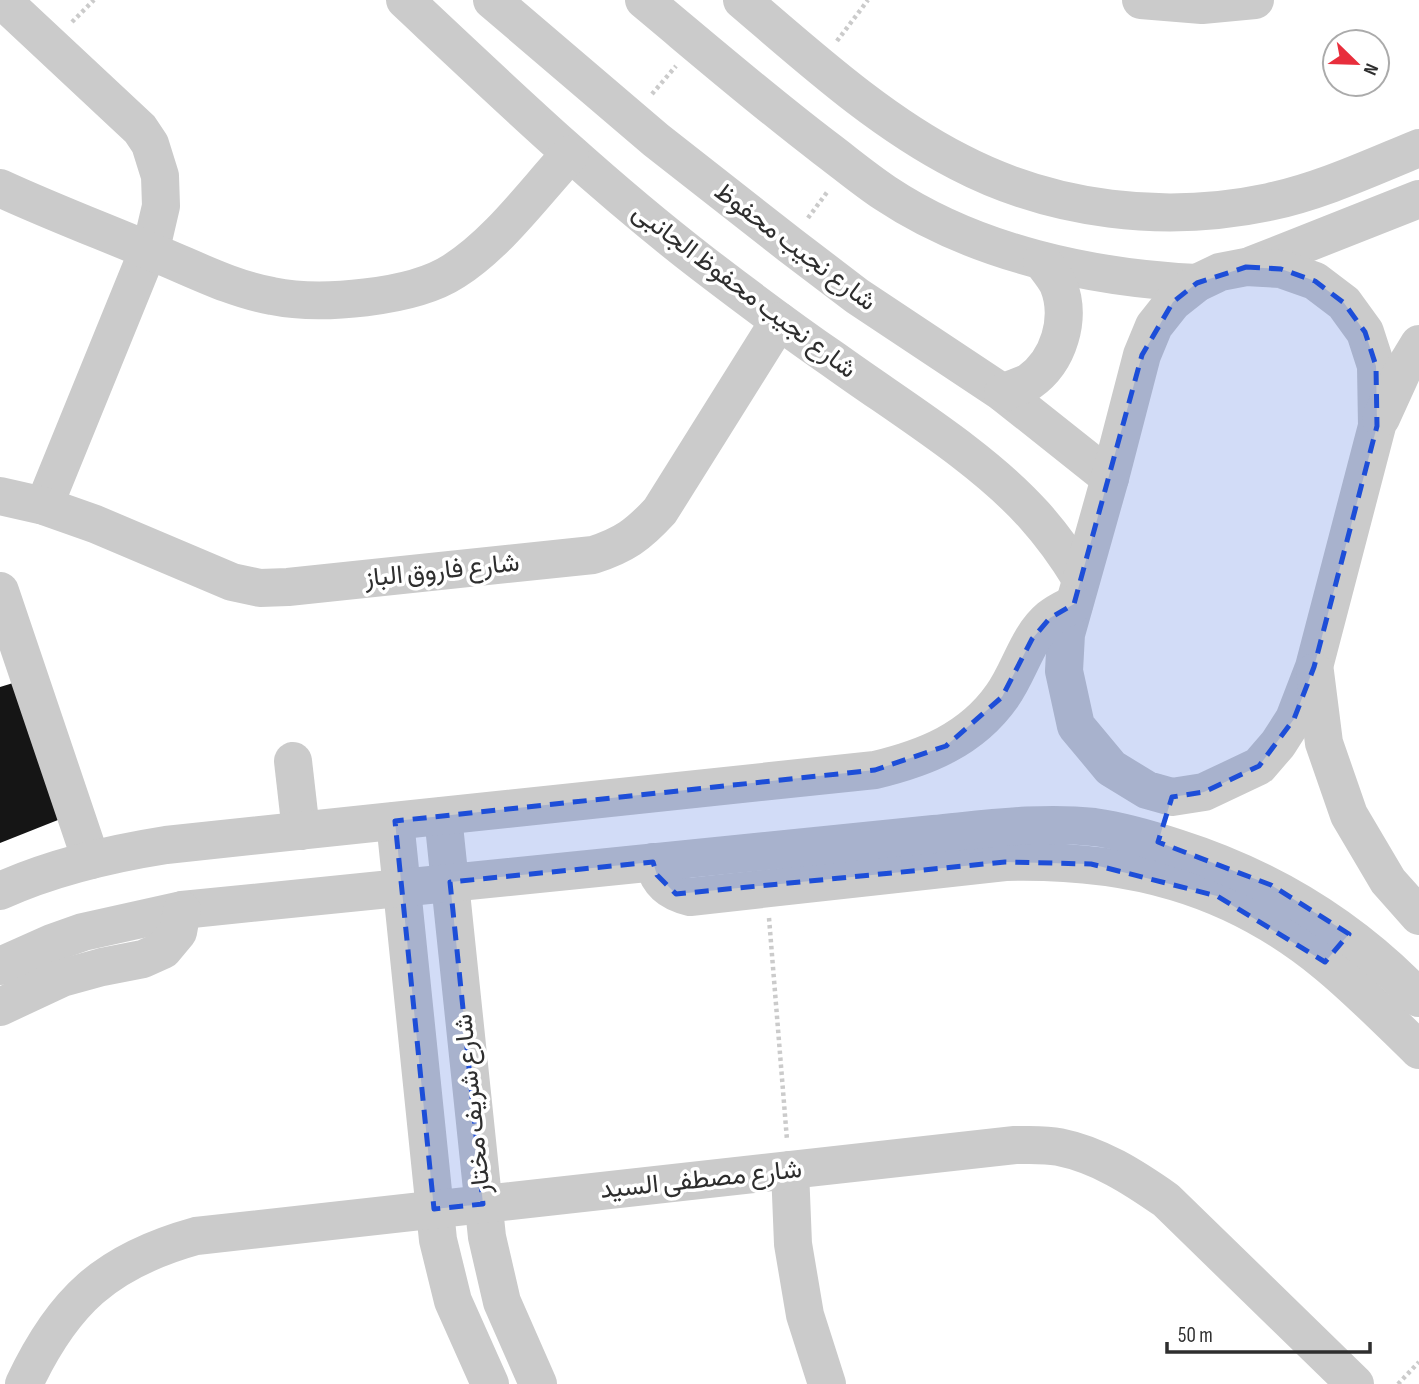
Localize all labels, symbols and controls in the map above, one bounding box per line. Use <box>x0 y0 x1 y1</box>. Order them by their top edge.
north arrow <box>1321 28 1391 98</box>
text: N <box>1358 60 1383 78</box>
street label: شارع نجيب محفوظ <box>707 176 882 319</box>
street label: شارع نجيب محفوظ الجانبى <box>625 197 862 386</box>
street label: شارع فاروق الباز <box>362 547 521 596</box>
street label: شارع شريف مختار <box>448 1012 499 1196</box>
street label: شارع مصطفى السيد <box>598 1154 804 1207</box>
scale bar <box>1167 1310 1370 1354</box>
text: 50 m <box>1178 1323 1213 1348</box>

